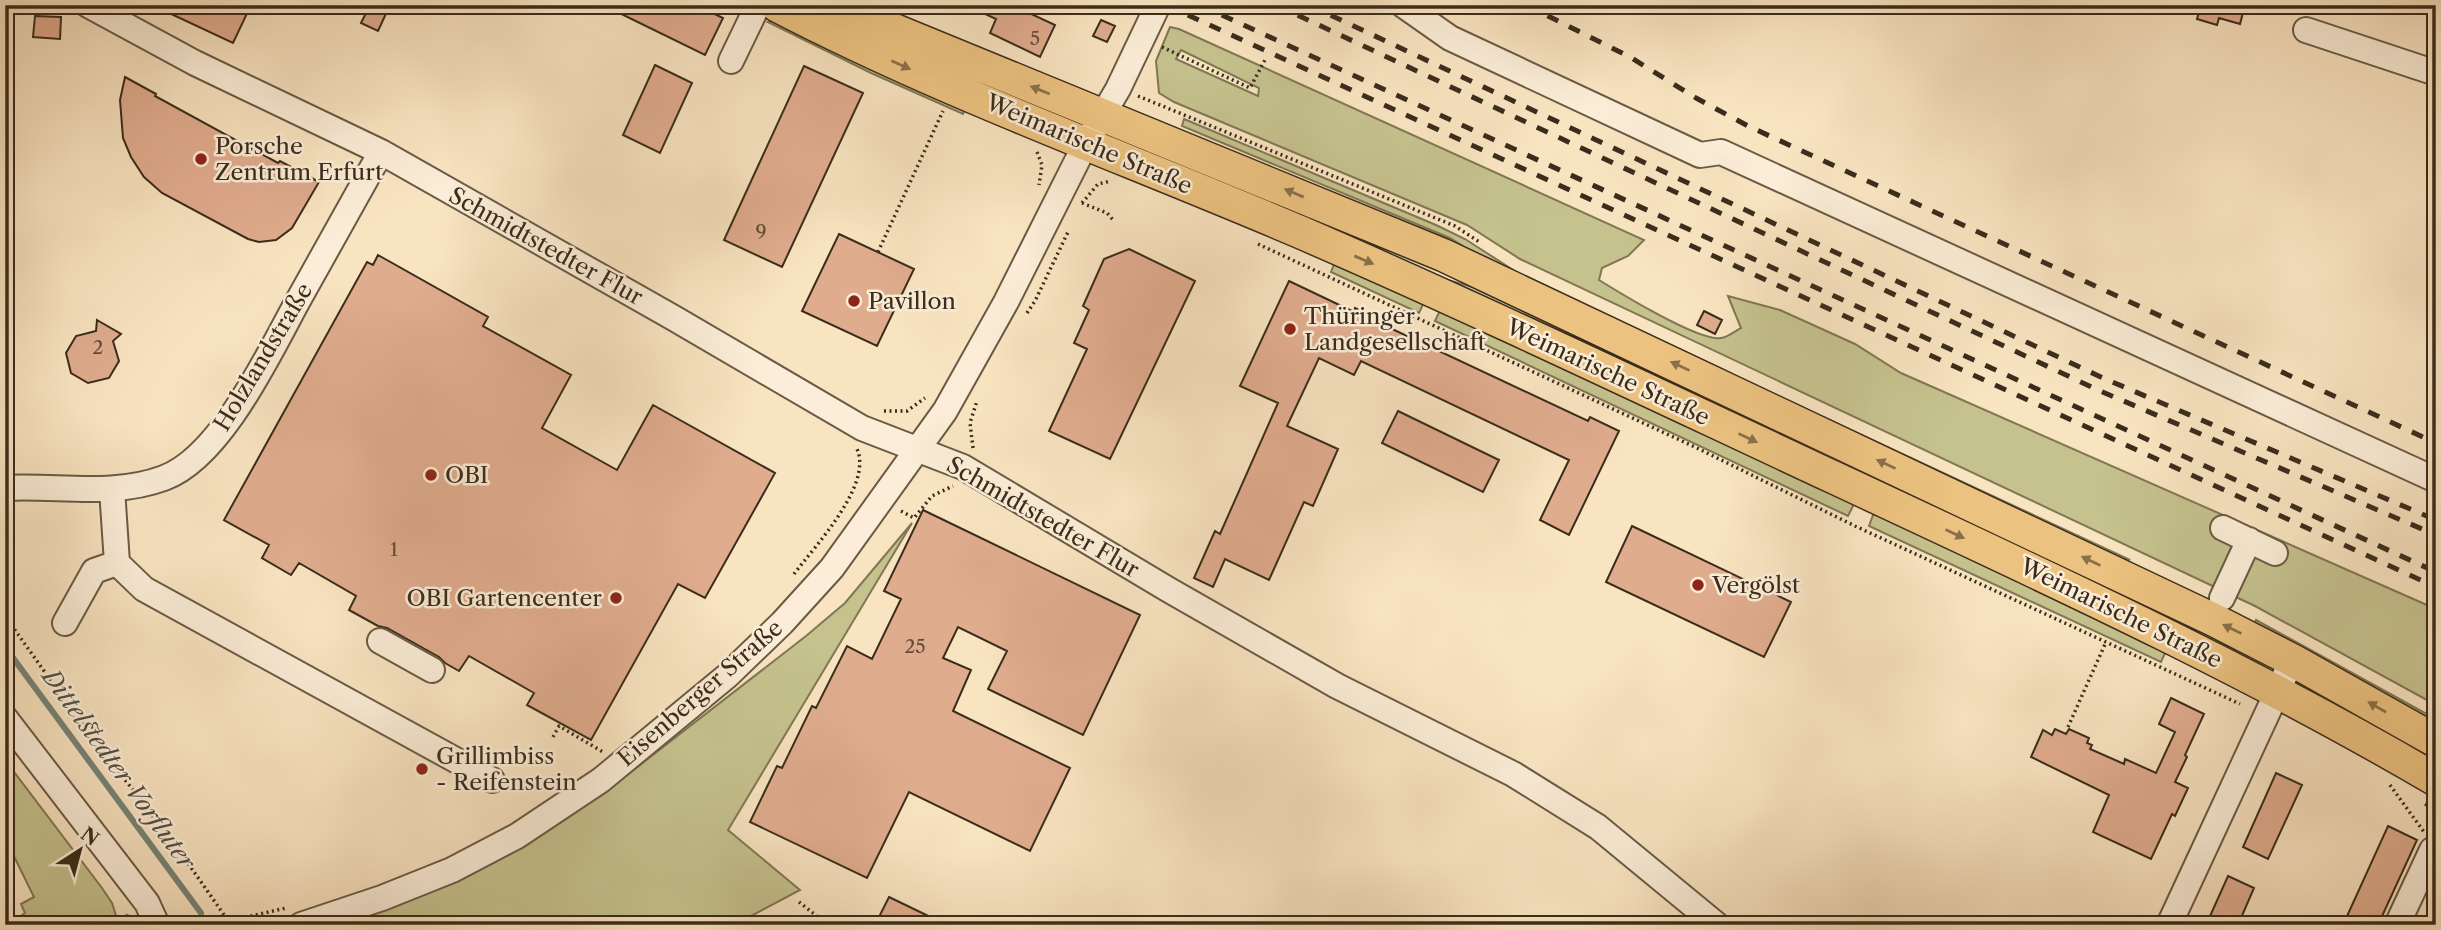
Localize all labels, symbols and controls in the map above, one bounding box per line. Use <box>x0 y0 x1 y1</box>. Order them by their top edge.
house number: 5 <box>1030 27 1040 50</box>
one-way arrow <box>891 60 912 71</box>
one-way arrow <box>1030 84 1051 95</box>
street label: Weimarische Straße <box>981 87 1196 200</box>
place label: Porsche Zentrum Erfurt <box>215 132 383 186</box>
marker: Porsche Zentrum Erfurt <box>193 151 209 167</box>
street label: Schmidtstedter Flur <box>444 181 648 311</box>
one-way arrow <box>1284 187 1304 199</box>
house number: 9 <box>755 220 767 243</box>
one-way arrow <box>1354 254 1374 266</box>
street label: Holzlandstraße <box>208 278 318 436</box>
place label: Pavillon <box>868 287 956 315</box>
marker: Pavillon <box>846 293 862 309</box>
place label: Thüringer Landgesellschaft <box>1304 302 1486 356</box>
street label: Weimarische Straße <box>1501 312 1714 431</box>
marker: Thüringer Landgesellschaft <box>1282 321 1298 337</box>
house number: 2 <box>93 336 104 359</box>
one-way arrow <box>1670 361 1690 372</box>
one-way arrow <box>1738 432 1758 444</box>
street label: Schmidtstedter Flur <box>942 450 1145 584</box>
one-way arrow <box>1876 458 1896 469</box>
place label: OBI <box>445 461 489 489</box>
marker: OBI <box>423 467 439 483</box>
one-way arrow <box>1945 528 1965 540</box>
house number: 1 <box>390 538 398 561</box>
street label: Weimarische Straße <box>2014 551 2227 674</box>
one-way arrow <box>2081 556 2101 567</box>
place label: Vergölst <box>1711 571 1800 599</box>
marker: Vergölst <box>1690 577 1706 593</box>
place label: OBI Gartencenter <box>407 584 602 612</box>
marker: OBI Gartencenter <box>608 590 624 606</box>
street label: Eisenberger Straße <box>612 614 788 772</box>
one-way arrow <box>2222 624 2242 635</box>
house number: 25 <box>904 635 926 658</box>
water label: Dittelstedter Vorfluter <box>35 661 203 876</box>
one-way arrow <box>2367 701 2386 713</box>
place label: Grillimbiss - Reifenstein <box>436 742 577 796</box>
marker: Grillimbiss - Reifenstein <box>414 761 430 777</box>
north arrow <box>46 814 116 884</box>
text: N <box>76 822 103 851</box>

